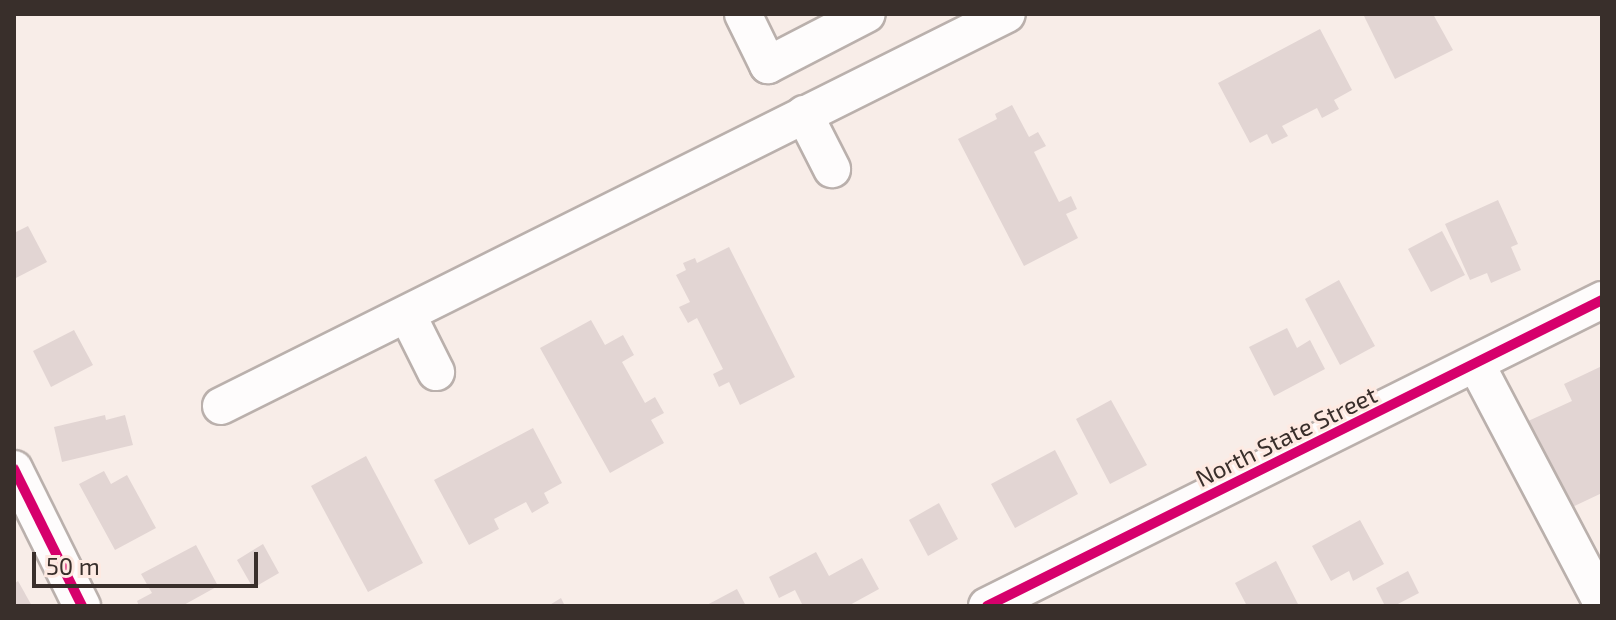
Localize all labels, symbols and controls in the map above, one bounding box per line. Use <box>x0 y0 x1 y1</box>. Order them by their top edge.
street label: North State Street <box>1191 380 1381 492</box>
scale bar <box>36 536 262 586</box>
text: 50 m <box>46 551 100 580</box>

